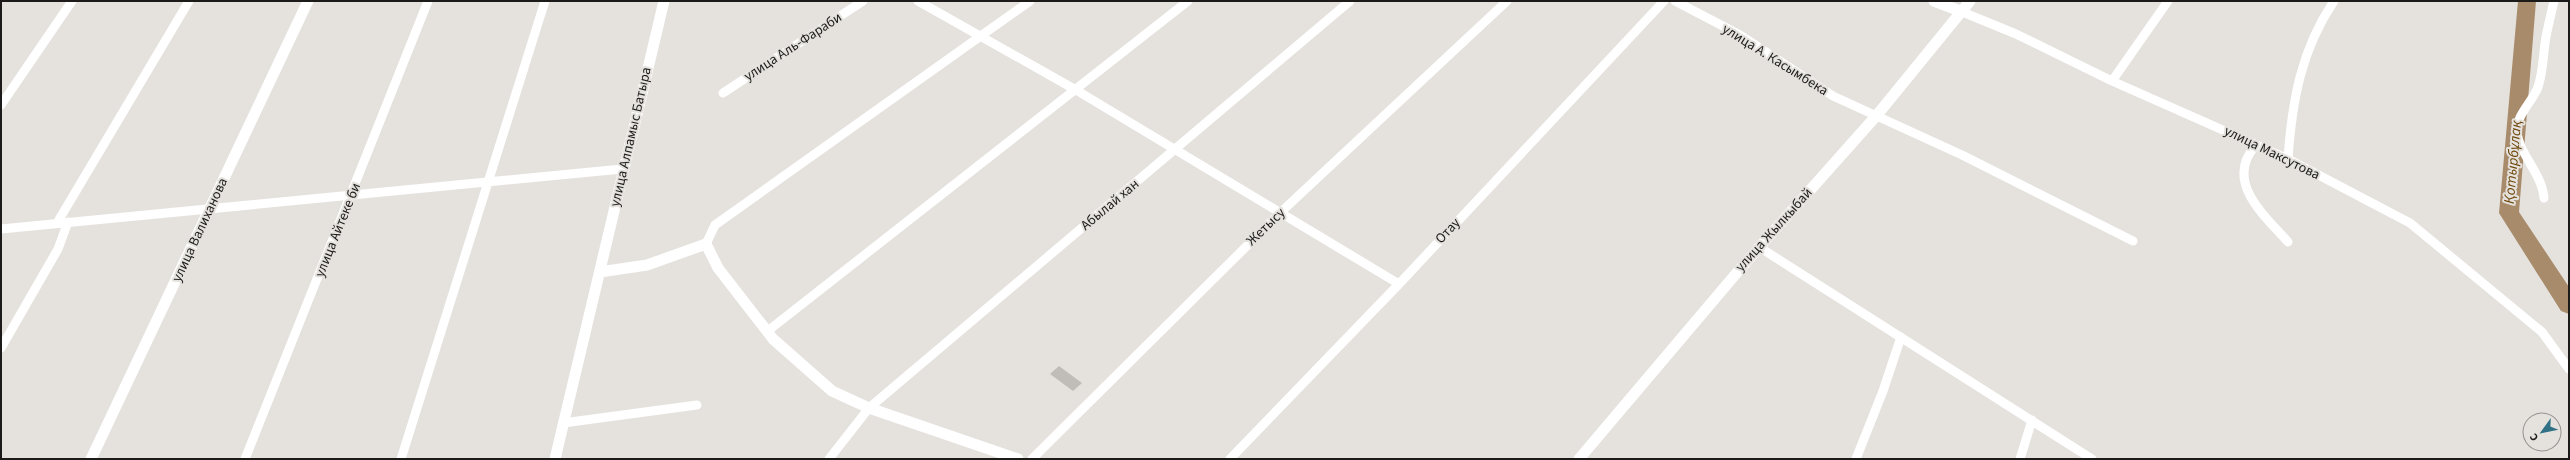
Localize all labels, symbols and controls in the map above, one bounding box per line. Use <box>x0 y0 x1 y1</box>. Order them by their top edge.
street label: улица Аль-Фараби <box>740 8 846 86</box>
street label: улица А. Касымбека <box>1718 19 1832 101</box>
street label: улица Алпамыс Батыра <box>605 65 657 209</box>
water label: Қотырбұлақ <box>2499 119 2527 205</box>
street label: улица Максутова <box>2221 121 2323 185</box>
street label: улица Валиханова <box>167 175 233 285</box>
street label: Абылай хан <box>1076 175 1144 235</box>
street label: улица Айтеке би <box>310 180 366 280</box>
street label: улица Жылкыбай <box>1731 184 1817 276</box>
street label: Жетысу <box>1242 203 1290 251</box>
street label: Отау <box>1431 213 1466 248</box>
north arrow <box>2522 412 2562 452</box>
text: С <box>2526 430 2542 444</box>

